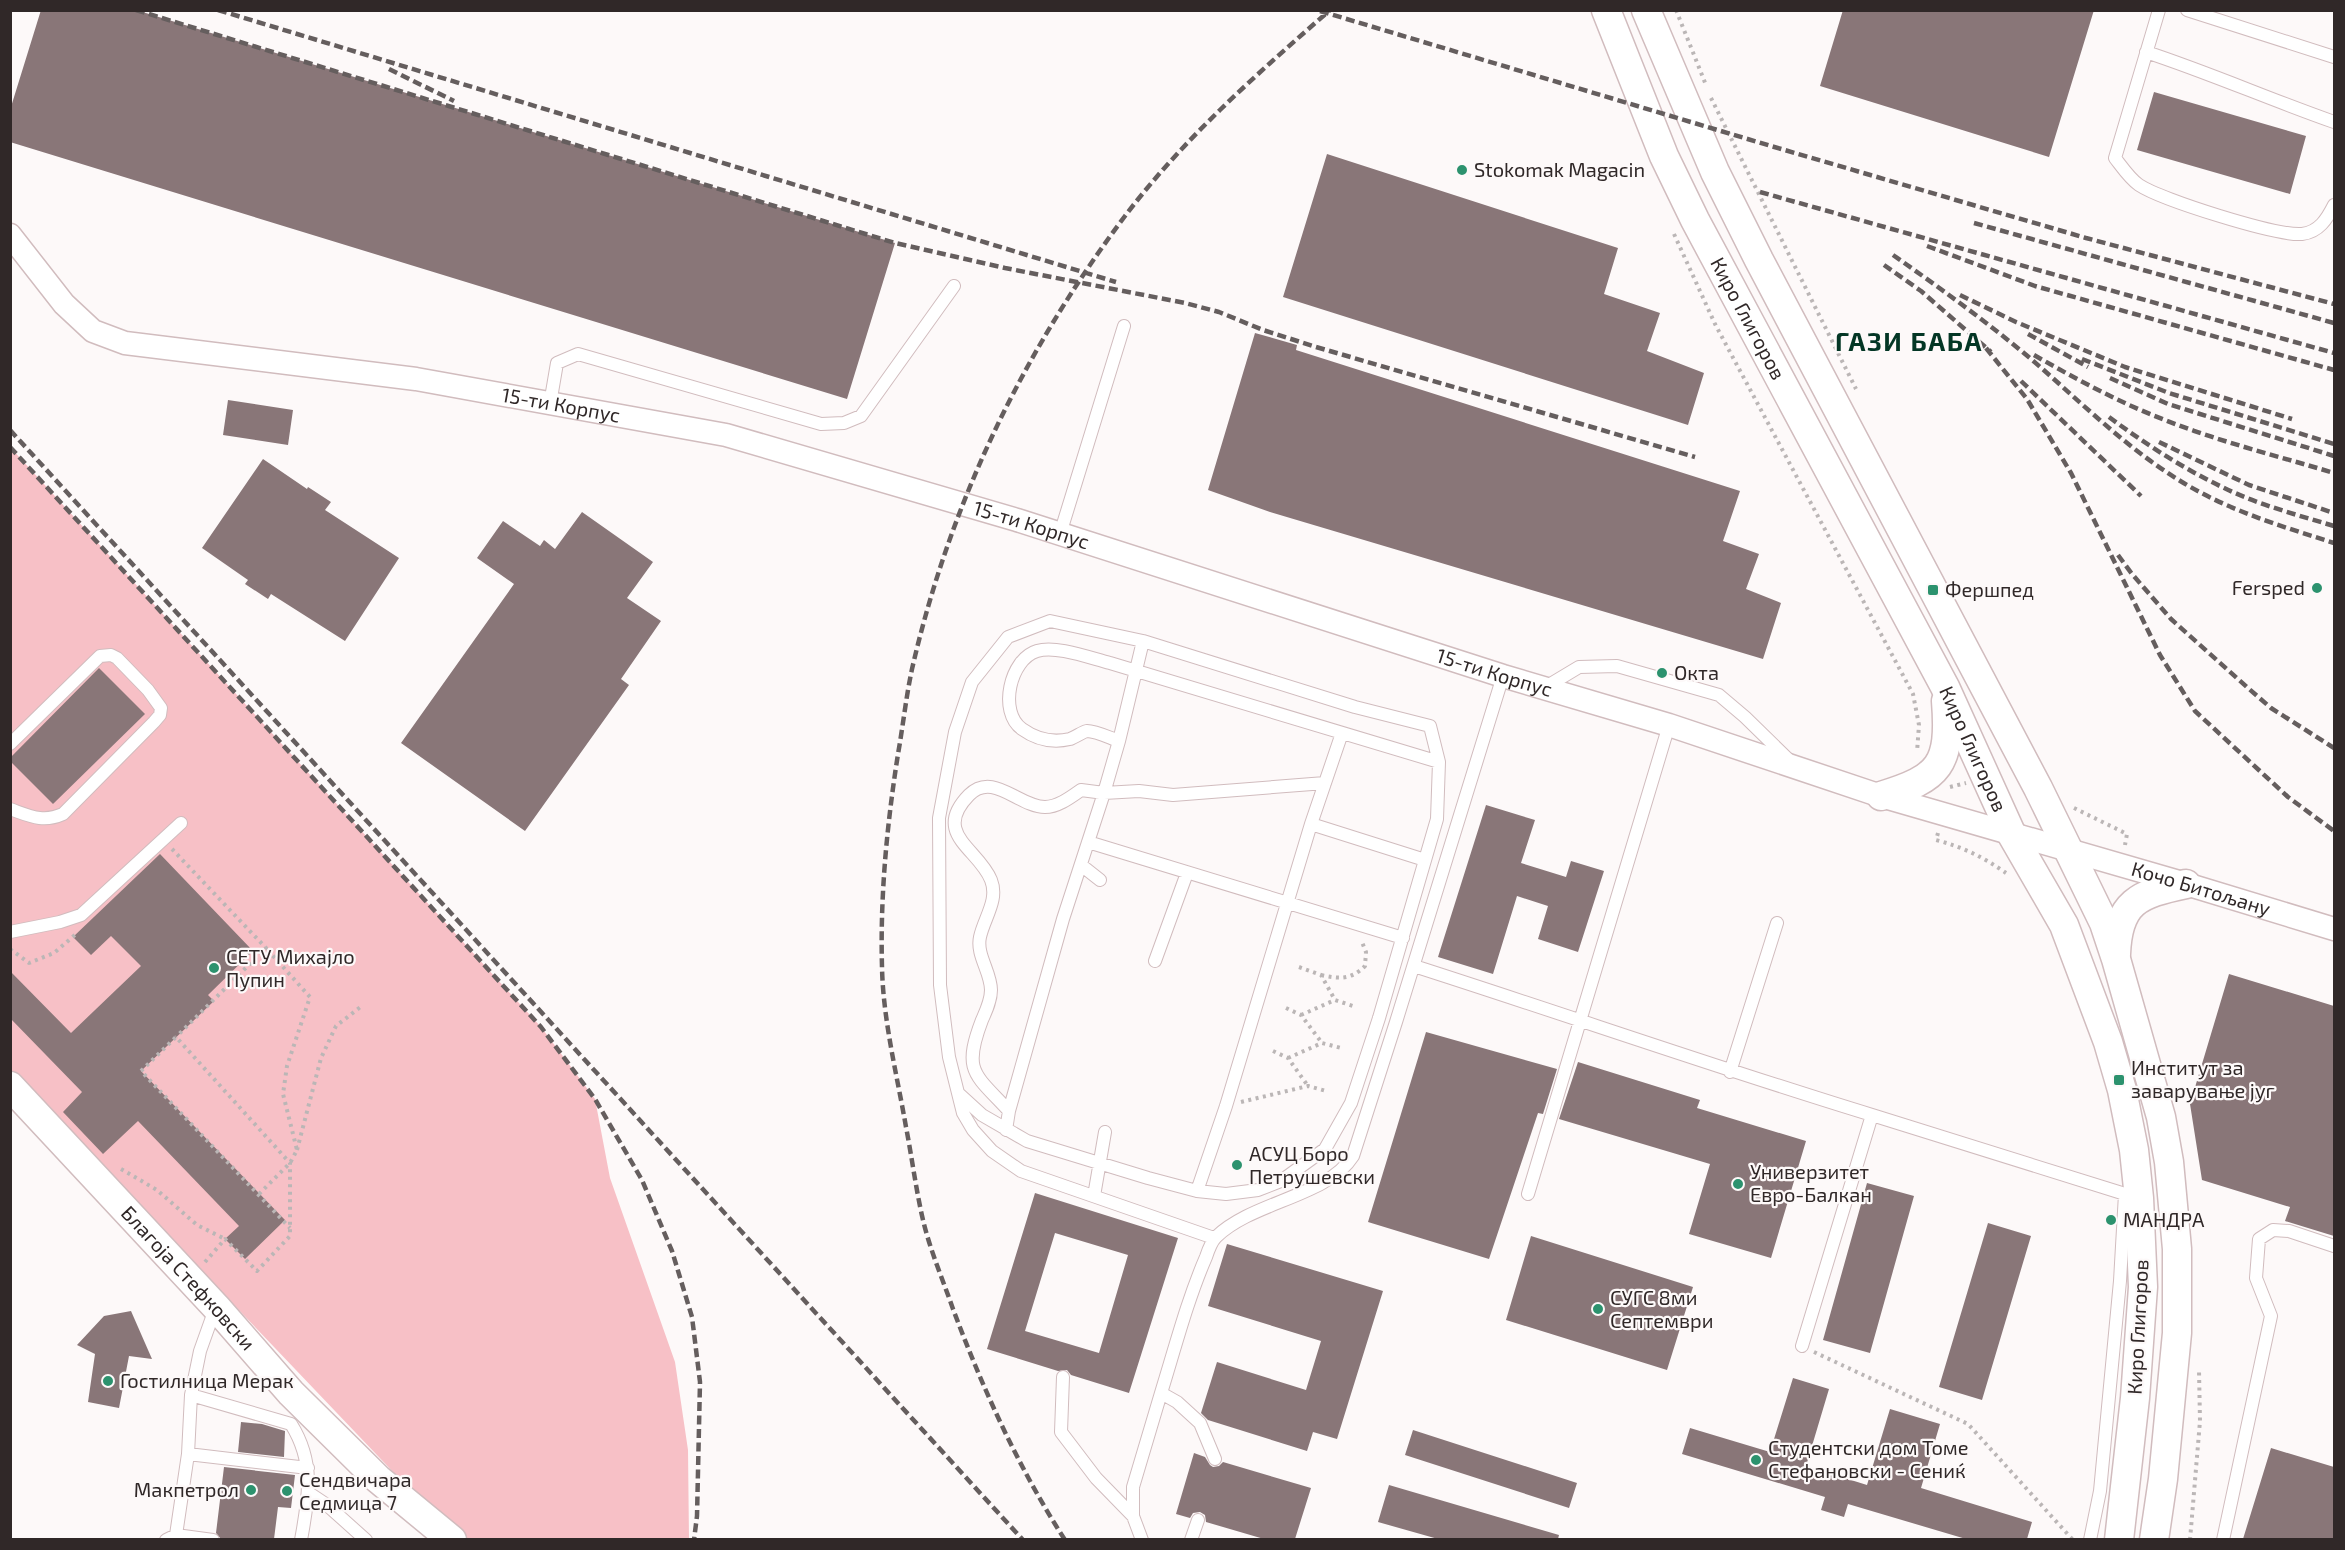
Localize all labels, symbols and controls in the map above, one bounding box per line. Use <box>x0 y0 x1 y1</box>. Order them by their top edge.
place label: Stokomak Magacin <box>1474 157 1645 181</box>
marker: Stokomak Magacin <box>1455 163 1469 177</box>
street label: Киро Глигоров <box>1706 253 1791 383</box>
district label: ГАЗИ БАБА <box>1835 325 1983 356</box>
street label: 15-ти Корпус <box>500 382 622 427</box>
street label: 15-ти Корпус <box>971 495 1093 553</box>
place label: Fersped <box>2232 575 2305 599</box>
place label: Фершпед <box>1945 577 2034 601</box>
marker: Fersped <box>2310 581 2324 595</box>
marker: Фершпед <box>1926 583 1940 597</box>
street label: 15-ти Корпус <box>1434 642 1555 701</box>
place label: Окта <box>1674 660 1719 684</box>
marker: Окта <box>1655 666 1669 680</box>
street label: Киро Глигоров <box>1935 682 2013 815</box>
street label: Кочо Битољану <box>2129 856 2274 921</box>
place label: СЕТУ Михајло Пупин <box>226 944 355 992</box>
marker: СЕТУ Михајло Пупин <box>207 961 221 975</box>
place label: Институт за заварување југ <box>2131 1055 2275 1103</box>
marker: Институт за заварување југ <box>2112 1073 2126 1087</box>
place label: АСУЦ Боро Петрушевски <box>1249 1141 1375 1189</box>
marker: АСУЦ Боро Петрушевски <box>1230 1158 1244 1172</box>
place label: Универзитет Евро-Балкан <box>1750 1159 1872 1206</box>
marker: Универзитет Евро-Балкан <box>1731 1177 1745 1191</box>
street label: Благоја Стефковски <box>117 1200 261 1354</box>
place label: МАНДРА <box>2123 1207 2205 1231</box>
marker: МАНДРА <box>2104 1213 2118 1227</box>
street label: Киро Глигоров <box>2121 1259 2153 1395</box>
place label: СУГС 8ми Септември <box>1610 1285 1713 1332</box>
marker: СУГС 8ми Септември <box>1591 1302 1605 1316</box>
place label: Гостилница Мерак <box>120 1368 294 1392</box>
marker: Гостилница Мерак <box>101 1374 115 1388</box>
place label: Студентски дом Томе Стефановски - Сениќ <box>1768 1435 1969 1482</box>
marker: Студентски дом Томе Стефановски - Сениќ <box>1749 1453 1763 1467</box>
place label: Сендвичара Седмица 7 <box>299 1467 412 1514</box>
place label: Макпетрол <box>134 1477 239 1501</box>
marker: Макпетрол <box>244 1483 258 1497</box>
marker: Сендвичара Седмица 7 <box>280 1484 294 1498</box>

